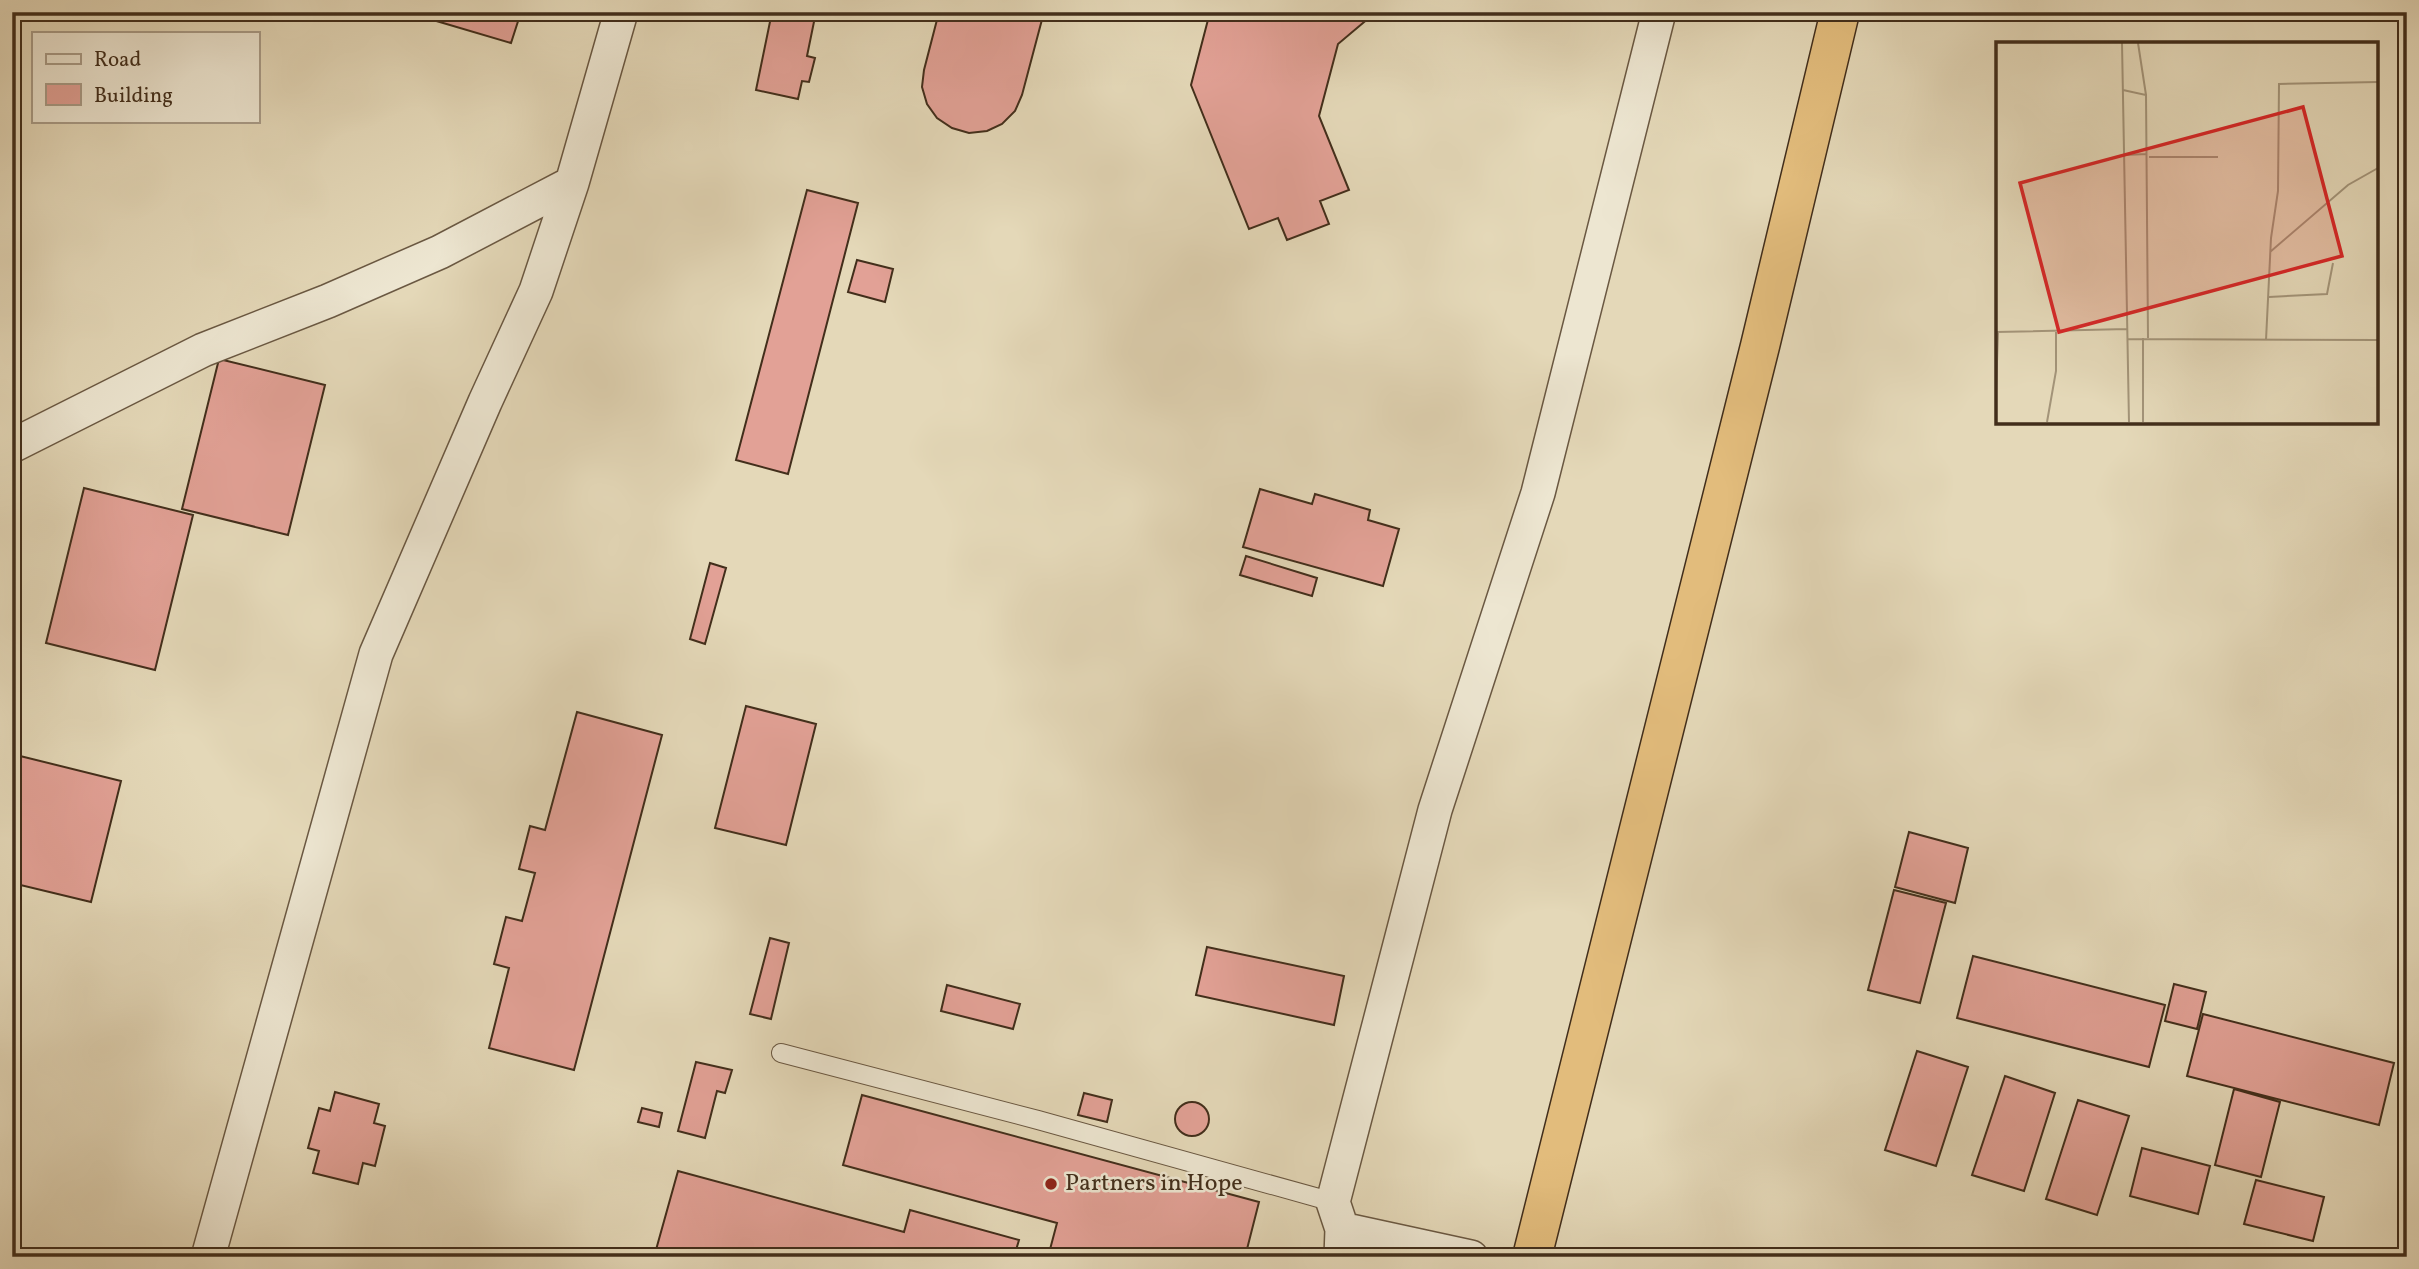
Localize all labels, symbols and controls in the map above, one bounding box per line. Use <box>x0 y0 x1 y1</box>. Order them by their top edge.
legend <box>32 32 259 122</box>
inset map <box>1996 42 2377 424</box>
text: Road <box>94 46 141 75</box>
text: Building <box>94 82 173 111</box>
place label: Partners in Hope <box>1065 1167 1243 1201</box>
marker: Partners in Hope <box>1043 1176 1059 1192</box>

